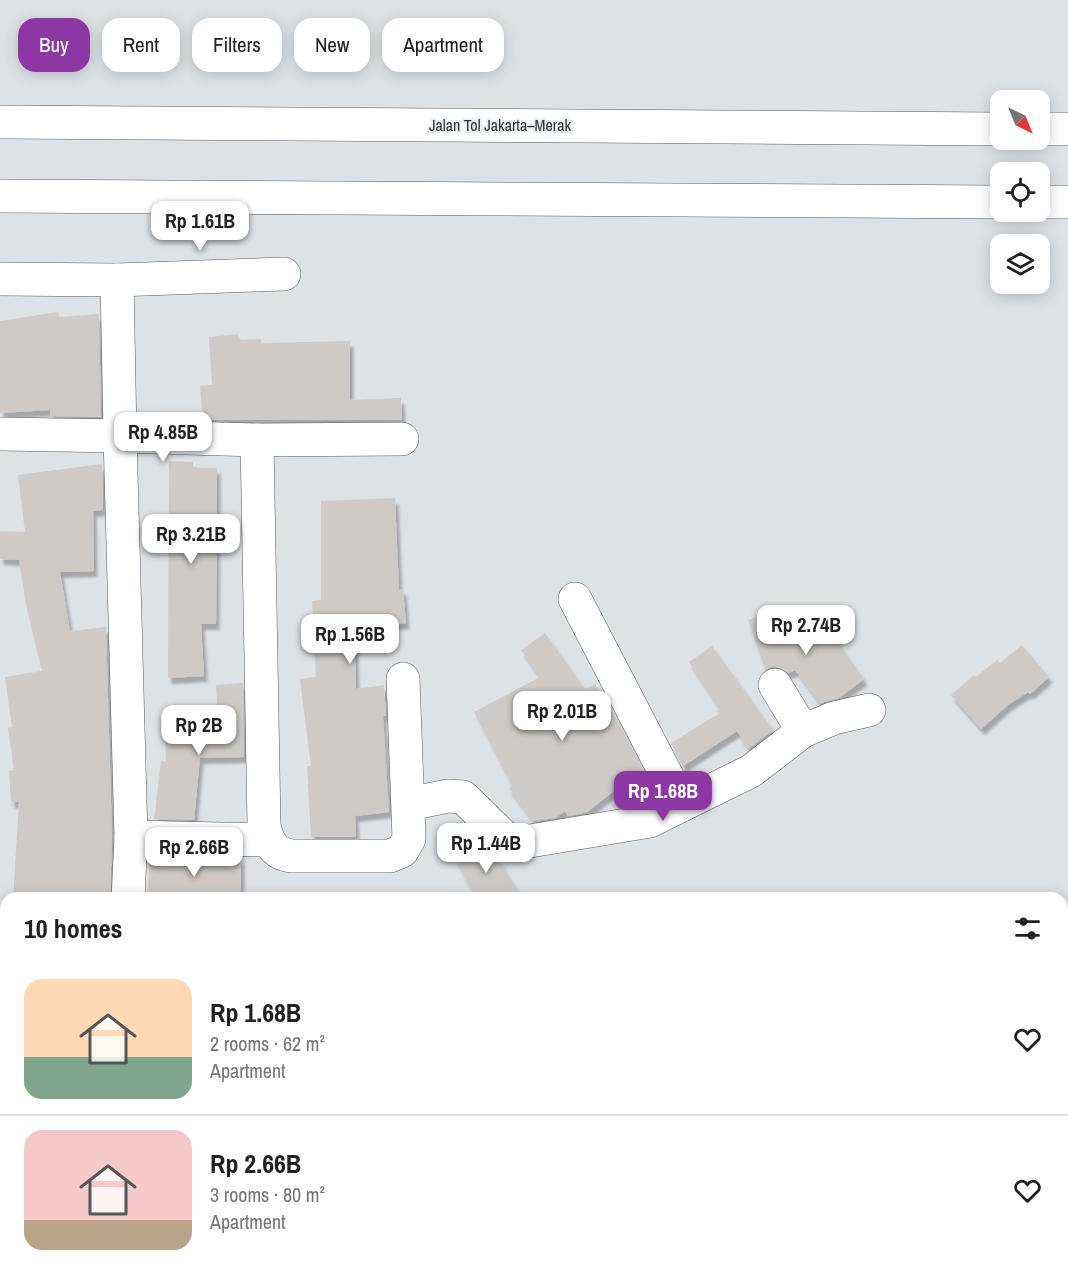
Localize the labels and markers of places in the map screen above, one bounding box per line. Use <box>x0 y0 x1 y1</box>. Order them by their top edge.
pin: Rp 1.61B <box>138 201 262 252</box>
pin: Rp 4.85B <box>101 412 225 463</box>
pin: Rp 3.21B <box>129 514 253 565</box>
pin: Rp 2.74B <box>744 605 868 656</box>
pin: Rp 1.56B <box>288 614 412 665</box>
pin: Rp 2.01B <box>500 691 624 742</box>
pin: Rp 2B <box>157 705 241 756</box>
pin: Rp 1.68B <box>601 771 725 822</box>
pin: Rp 1.44B <box>424 823 548 874</box>
pin: Rp 2.66B <box>132 827 256 878</box>

